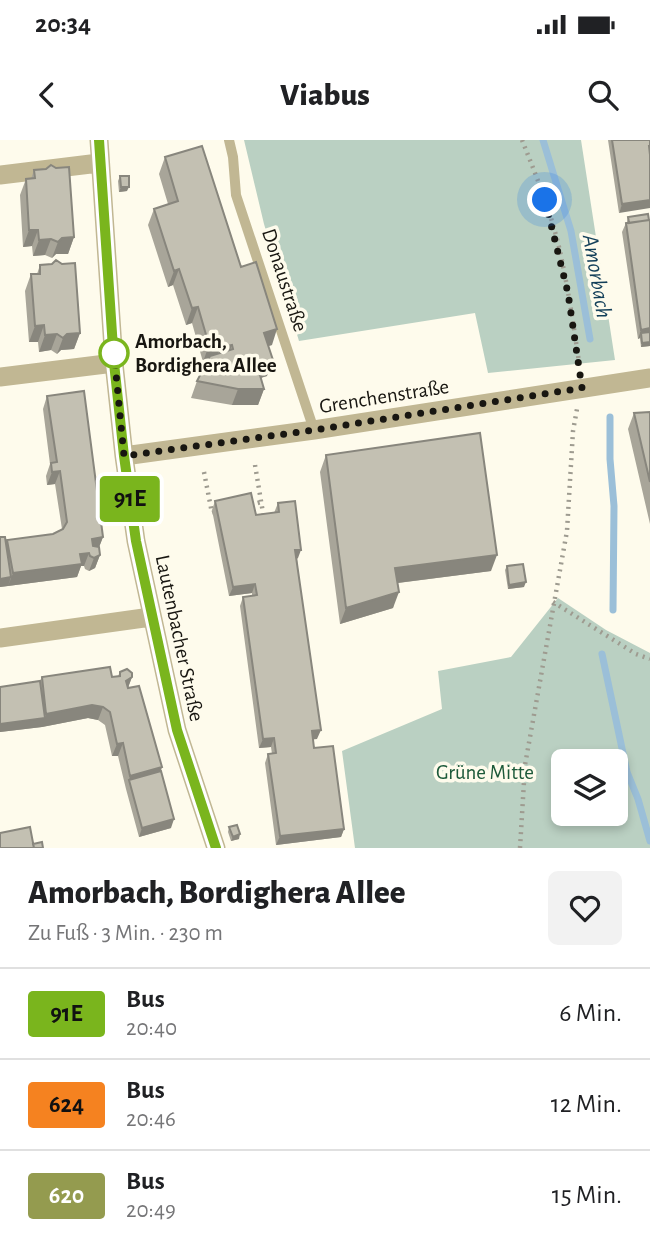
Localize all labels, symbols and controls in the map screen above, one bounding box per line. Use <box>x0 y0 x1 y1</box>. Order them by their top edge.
text: 20:34 <box>35 11 91 37</box>
icon: back <box>28 76 66 114</box>
icon: search <box>584 76 622 114</box>
text: Viabus <box>280 79 370 111</box>
your location <box>527 182 562 217</box>
street label: Donaustraße <box>258 226 311 334</box>
water label: Amorbach <box>578 232 615 320</box>
place label: Amorbach, Bordighera Allee <box>135 331 277 376</box>
marker: Amorbach, Bordighera Allee <box>99 338 129 368</box>
street label: Grenchenstraße <box>318 376 450 417</box>
line badge: 91E <box>90 476 170 522</box>
text: 91E <box>114 487 146 511</box>
street label: Lautenbacher Straße <box>152 553 207 723</box>
map controls <box>551 749 628 826</box>
button: layers <box>551 749 628 826</box>
park label: Grüne Mitte <box>436 762 534 783</box>
button: heart <box>548 871 622 945</box>
text: Amorbach, Bordighera Allee <box>28 877 406 910</box>
text: Zu Fuß · 3 Min. · 230 m <box>28 922 223 945</box>
text: Bus <box>126 986 165 1012</box>
text: 6 Min. <box>559 1000 622 1026</box>
text: 91E <box>50 1002 83 1026</box>
text: 20:40 <box>126 1017 177 1040</box>
text: Bus <box>126 1077 165 1103</box>
text: 12 Min. <box>551 1091 622 1117</box>
text: 624 <box>49 1093 84 1117</box>
text: 20:46 <box>126 1108 176 1131</box>
text: Bus <box>126 1168 165 1194</box>
text: 15 Min. <box>552 1182 622 1208</box>
text: 620 <box>49 1184 84 1208</box>
text: 20:49 <box>126 1199 176 1222</box>

